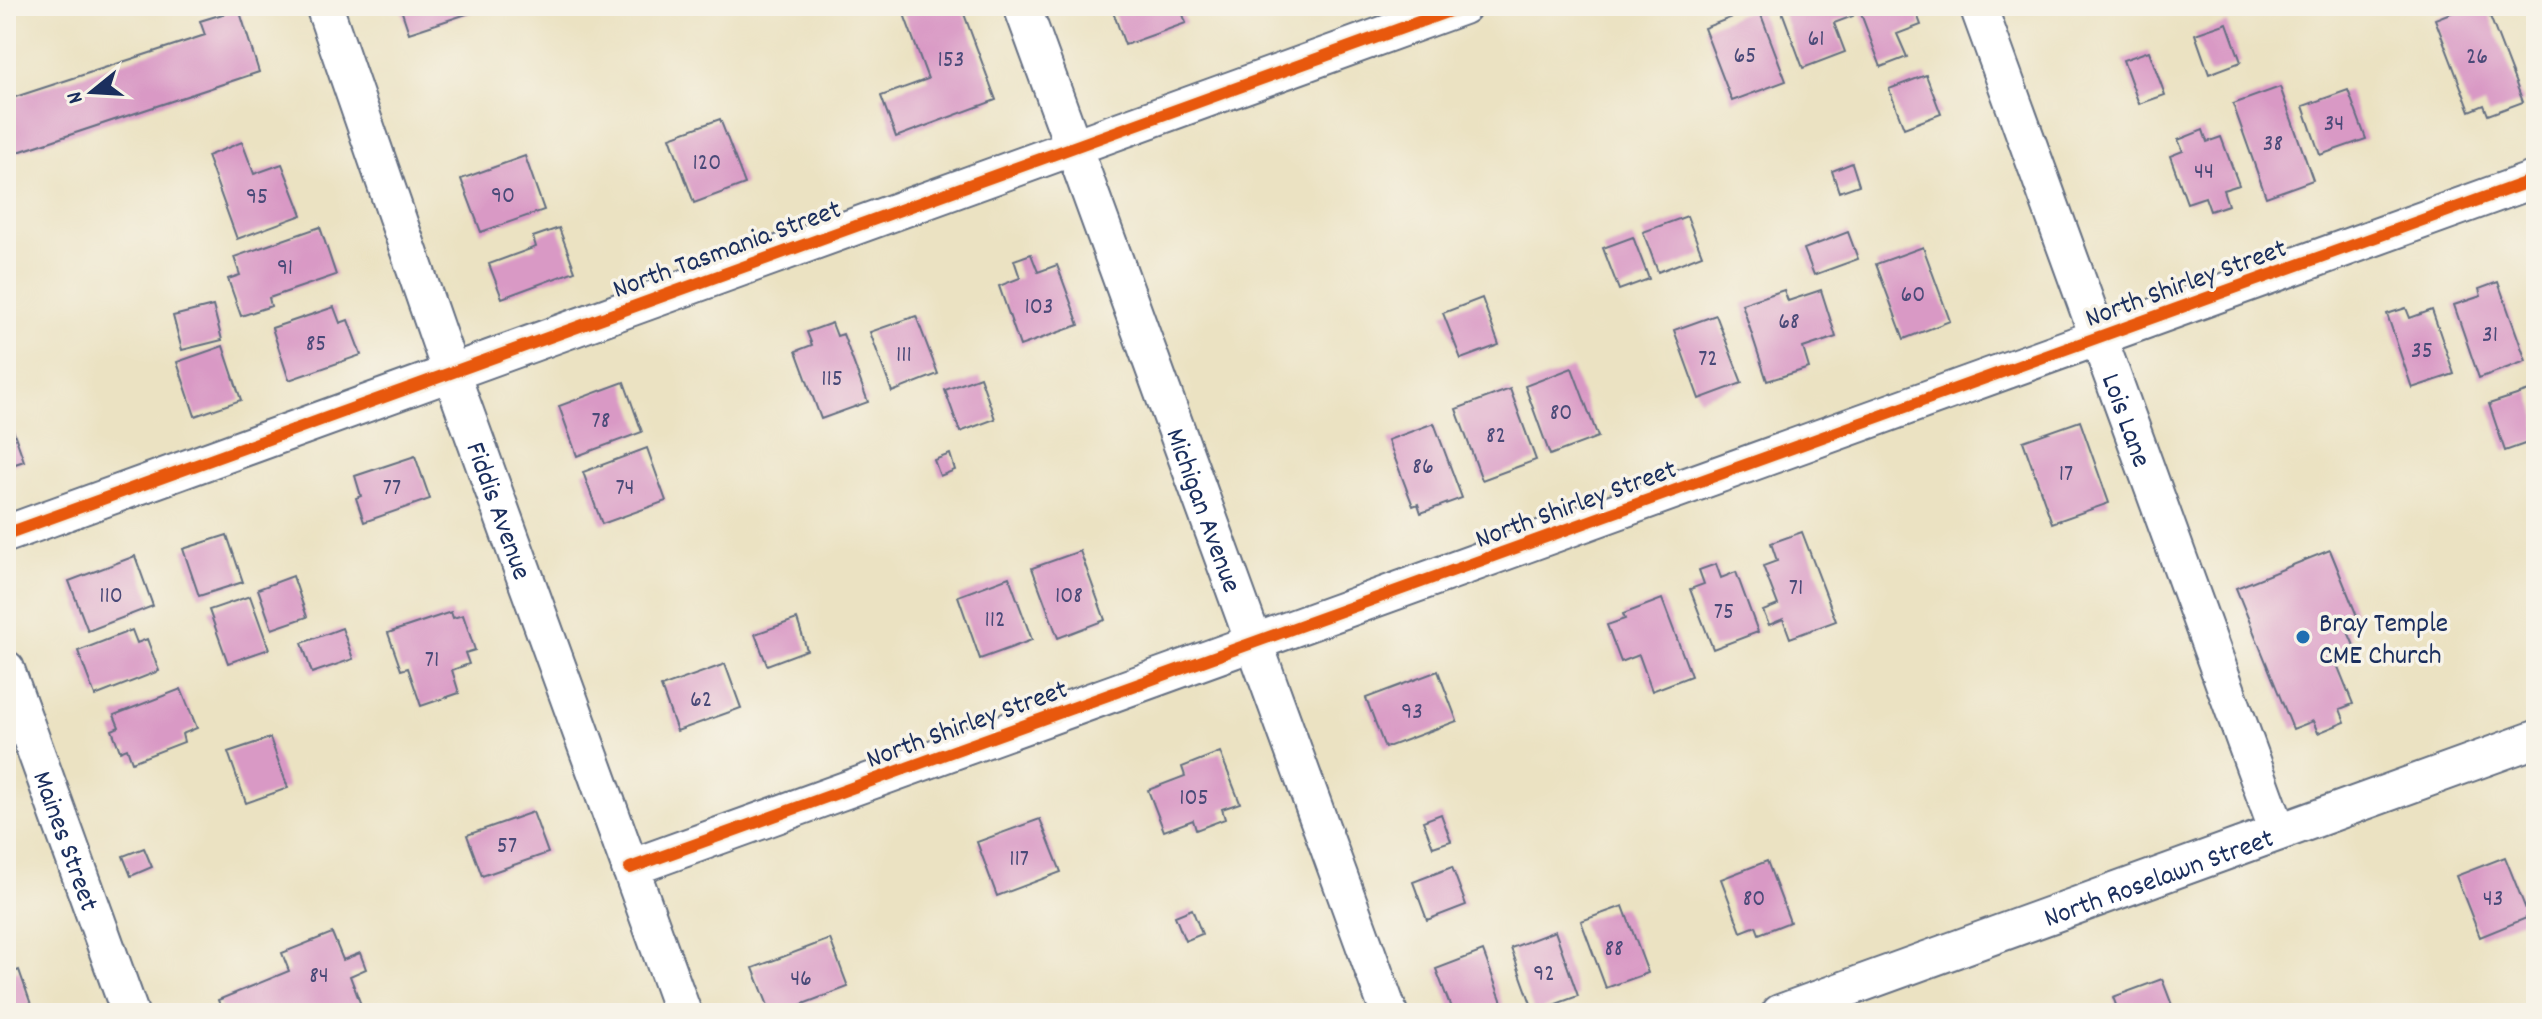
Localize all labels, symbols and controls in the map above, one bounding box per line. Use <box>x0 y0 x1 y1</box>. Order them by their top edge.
house number: 61 <box>1807 23 1825 57</box>
house number: 65 <box>1734 40 1756 74</box>
house number: 26 <box>2466 41 2488 75</box>
house number: 153 <box>937 44 965 78</box>
north arrow <box>52 52 132 132</box>
text: N <box>60 87 93 107</box>
house number: 34 <box>2324 108 2344 142</box>
house number: 38 <box>2263 128 2283 162</box>
house number: 120 <box>693 147 721 181</box>
house number: 44 <box>2194 156 2214 190</box>
house number: 90 <box>491 180 515 214</box>
house number: 95 <box>246 181 268 215</box>
street label: North Tasmania Street <box>608 192 847 312</box>
street label: North Shirley Street <box>2080 231 2293 341</box>
house number: 91 <box>277 252 293 286</box>
house number: 60 <box>1901 279 1925 313</box>
house number: 103 <box>1025 291 1054 325</box>
house number: 68 <box>1778 306 1800 340</box>
house number: 31 <box>2482 319 2498 353</box>
house number: 85 <box>306 328 326 362</box>
house number: 35 <box>2411 335 2433 369</box>
house number: 111 <box>896 339 912 373</box>
house number: 72 <box>1698 343 1718 377</box>
house number: 115 <box>821 363 843 397</box>
street label: Lois Lane <box>2088 369 2159 474</box>
house number: 80 <box>1550 397 1572 431</box>
house number: 78 <box>592 405 610 439</box>
house number: 82 <box>1486 420 1506 454</box>
street label: Michigan Avenue <box>1153 424 1249 599</box>
street label: Fiddis Avenue <box>453 437 539 586</box>
house number: 86 <box>1412 451 1434 485</box>
street label: North Shirley Street <box>1470 452 1683 562</box>
house number: 17 <box>2059 458 2073 492</box>
house number: 77 <box>383 472 401 506</box>
house number: 74 <box>615 472 635 506</box>
house number: 71 <box>1789 572 1803 606</box>
house number: 110 <box>99 580 123 614</box>
house number: 108 <box>1055 580 1083 614</box>
house number: 75 <box>1714 596 1734 630</box>
house number: 112 <box>985 604 1006 638</box>
place label: Bray Temple CME Church <box>2319 606 2448 678</box>
marker: Bray Temple CME Church <box>2294 628 2312 646</box>
house number: 71 <box>425 644 439 678</box>
street label: North Shirley Street <box>861 672 1074 782</box>
house number: 62 <box>690 684 712 718</box>
house number: 93 <box>1401 696 1423 730</box>
street label: Maines Street <box>19 766 107 917</box>
house number: 105 <box>1179 782 1209 816</box>
street label: North Roselawn Street <box>2039 821 2280 941</box>
house number: 57 <box>497 830 517 864</box>
house number: 117 <box>1009 843 1029 877</box>
house number: 80 <box>1743 883 1765 917</box>
house number: 43 <box>2483 883 2503 917</box>
house number: 88 <box>1604 933 1624 967</box>
house number: 92 <box>1533 958 1555 992</box>
house number: 84 <box>309 960 329 994</box>
house number: 46 <box>790 963 812 997</box>

